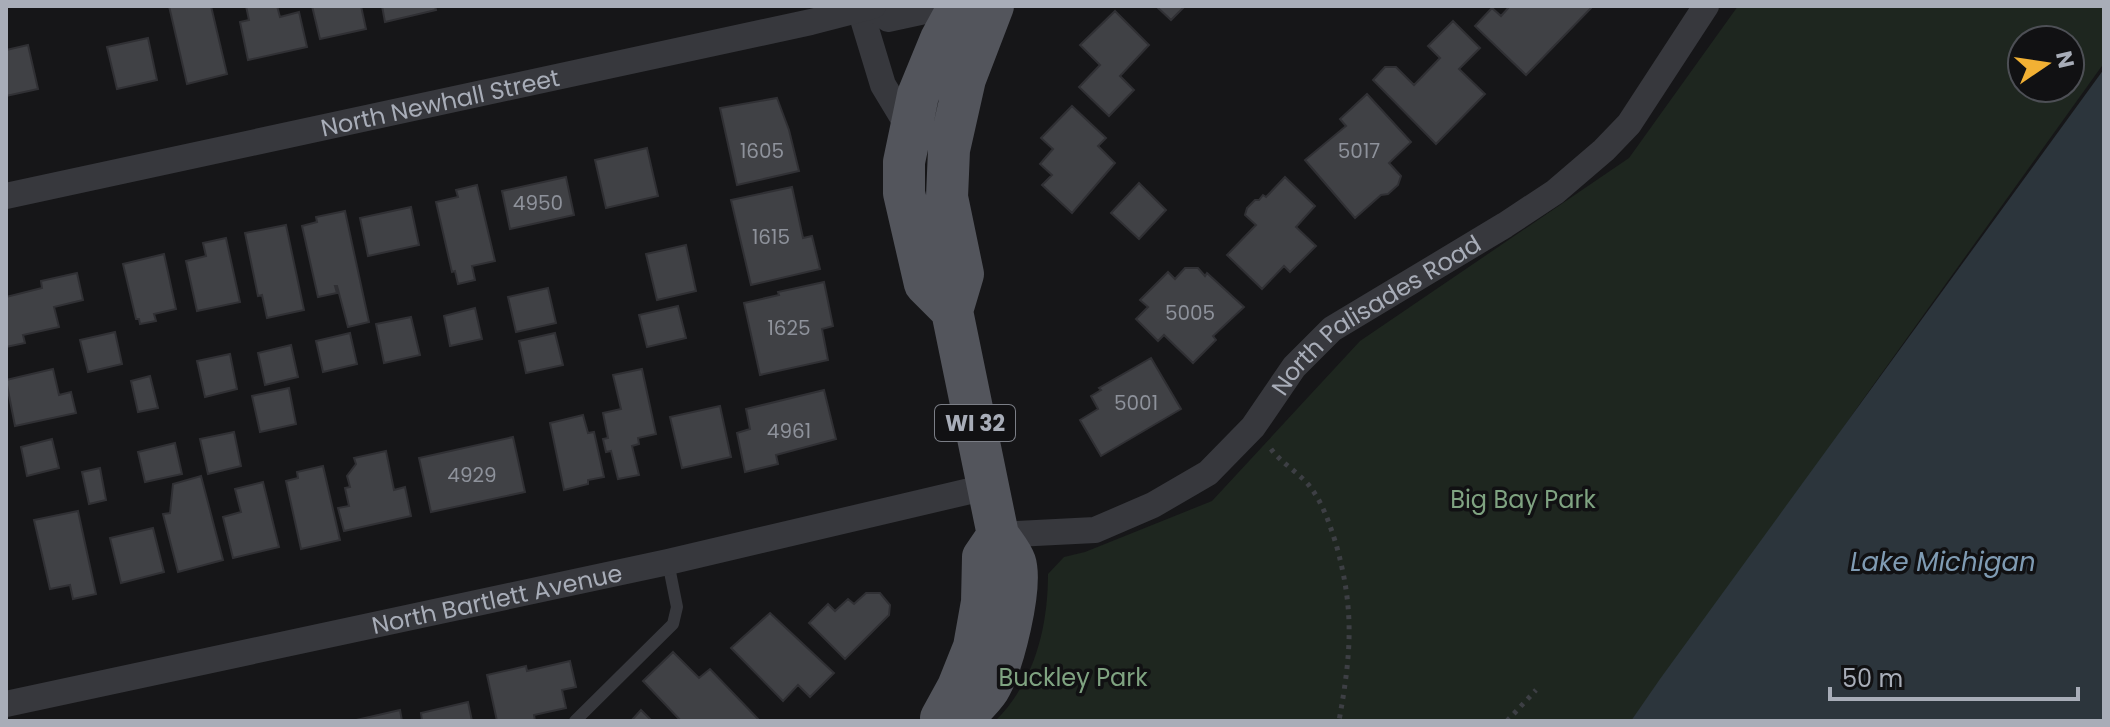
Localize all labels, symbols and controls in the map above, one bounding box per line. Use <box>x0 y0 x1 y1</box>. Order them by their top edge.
north arrow <box>2006 24 2086 104</box>
text: N <box>2048 48 2082 71</box>
street label: North Newhall Street <box>318 60 562 144</box>
house number: 1605 <box>740 137 784 165</box>
house number: 5017 <box>1338 137 1380 165</box>
house number: 4950 <box>513 189 563 217</box>
house number: 1615 <box>752 223 790 251</box>
street label: North Palisades Road <box>1263 227 1487 401</box>
house number: 5005 <box>1165 299 1215 327</box>
house number: 1625 <box>767 314 811 342</box>
house number: 5001 <box>1114 389 1158 417</box>
road number: WI 32 <box>935 405 1015 441</box>
house number: 4961 <box>767 417 811 445</box>
house number: 4929 <box>447 461 497 489</box>
park label: Big Bay Park <box>1450 483 1596 516</box>
water label: Lake Michigan <box>1850 544 2036 580</box>
street label: North Bartlett Avenue <box>369 556 625 642</box>
scale bar <box>1830 651 2078 701</box>
park label: Buckley Park <box>998 661 1148 694</box>
text: 50 m <box>1842 662 1903 695</box>

